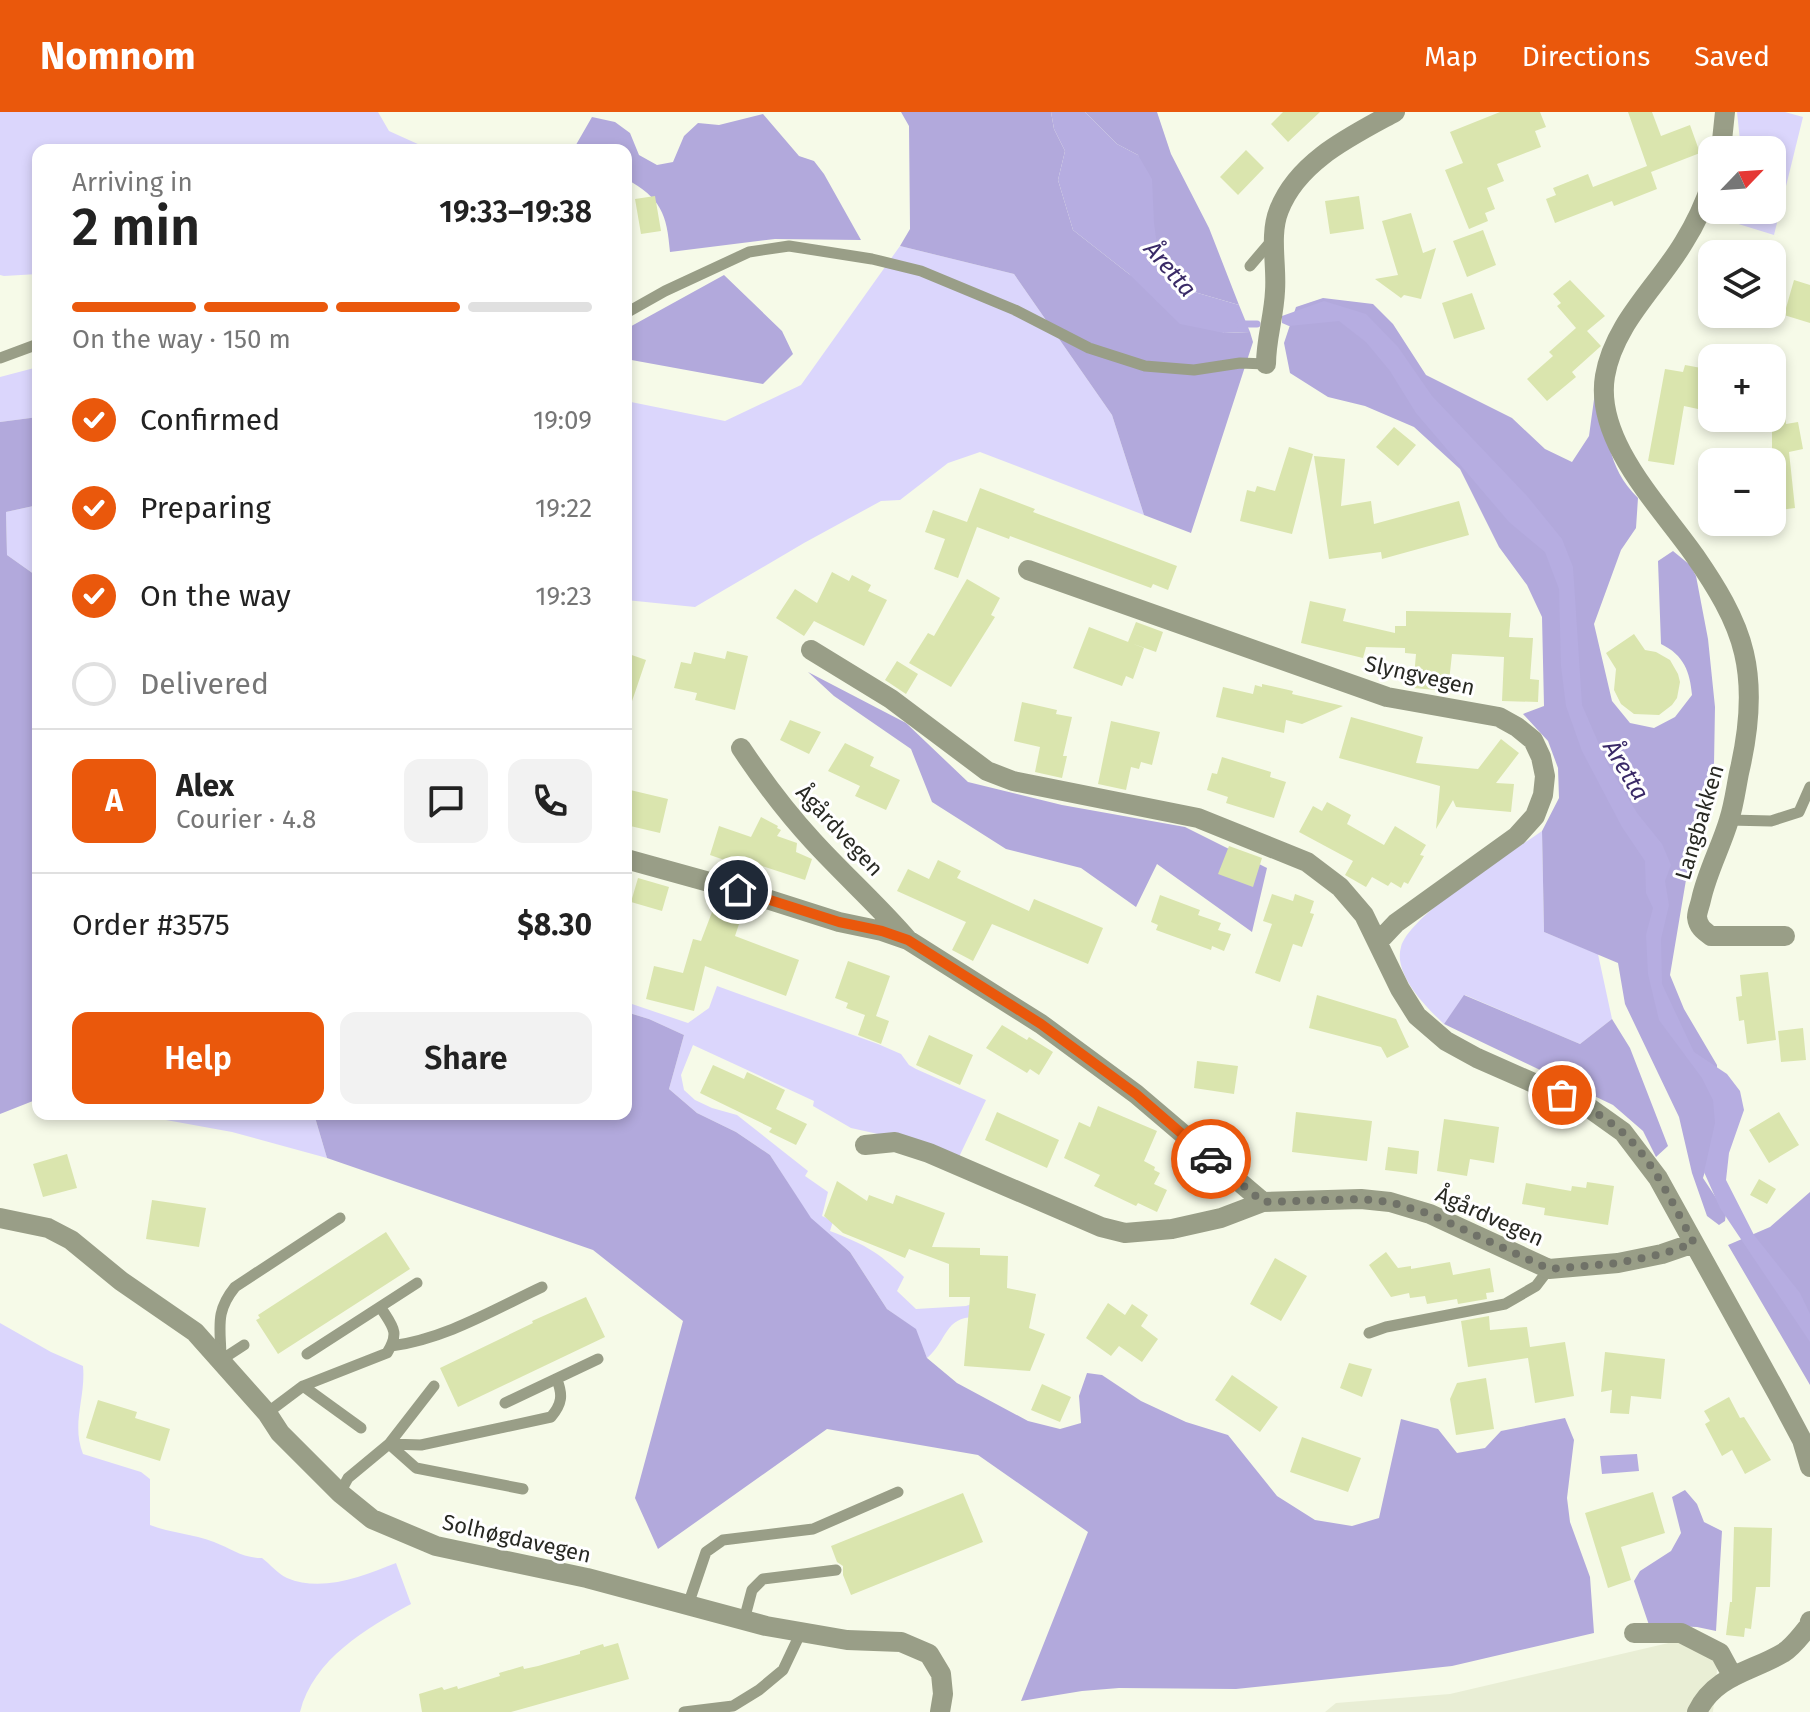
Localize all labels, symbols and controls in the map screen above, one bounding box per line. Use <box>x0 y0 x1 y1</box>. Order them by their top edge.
text: Nomnom <box>40 33 196 79</box>
text: Map <box>1424 40 1478 73</box>
text: Directions <box>1522 40 1650 73</box>
text: Saved <box>1694 40 1770 73</box>
north arrow <box>1698 136 1786 224</box>
map controls <box>1698 136 1786 536</box>
text: Arriving in <box>72 167 193 198</box>
text: 19:33–19:38 <box>439 194 592 230</box>
text: 2 min <box>72 196 200 259</box>
water label: Åretta <box>1138 234 1203 303</box>
button: layers <box>1698 240 1786 328</box>
text: On the way · 150 m <box>72 324 291 355</box>
button: + <box>1698 344 1786 432</box>
icon: check <box>72 398 116 442</box>
text: Confirmed <box>140 402 280 438</box>
text: 19:09 <box>533 405 592 436</box>
button: − <box>1698 448 1786 536</box>
icon: check <box>72 486 116 530</box>
text: Preparing <box>140 490 271 526</box>
text: 19:22 <box>535 493 592 524</box>
icon: check <box>72 574 116 618</box>
text: On the way <box>140 578 291 614</box>
text: 19:23 <box>535 581 592 612</box>
street label: Slyngvegen <box>1362 650 1478 701</box>
text: Delivered <box>140 666 269 702</box>
water label: Åretta <box>1597 734 1656 805</box>
button: chat <box>404 759 488 843</box>
button: phone <box>508 759 592 843</box>
street label: Langbakken <box>1669 761 1730 883</box>
text: Alex <box>176 768 234 804</box>
street label: Ågårdvegen <box>790 779 889 882</box>
text: A <box>105 783 123 819</box>
text: Courier · 4.8 <box>176 804 316 835</box>
pin <box>704 856 772 924</box>
icon: home <box>716 868 760 912</box>
text: Order #3575 <box>72 907 230 943</box>
text: $8.30 <box>517 907 592 943</box>
button: Help <box>72 1012 324 1104</box>
button: Share <box>340 1012 592 1104</box>
pin <box>1528 1061 1596 1129</box>
icon: bag <box>1540 1073 1584 1117</box>
courier <box>1171 1119 1251 1199</box>
icon: car <box>1189 1137 1233 1181</box>
street label: Ågårdvegen <box>1432 1181 1548 1252</box>
street label: Solhøgdavegen <box>440 1508 594 1569</box>

